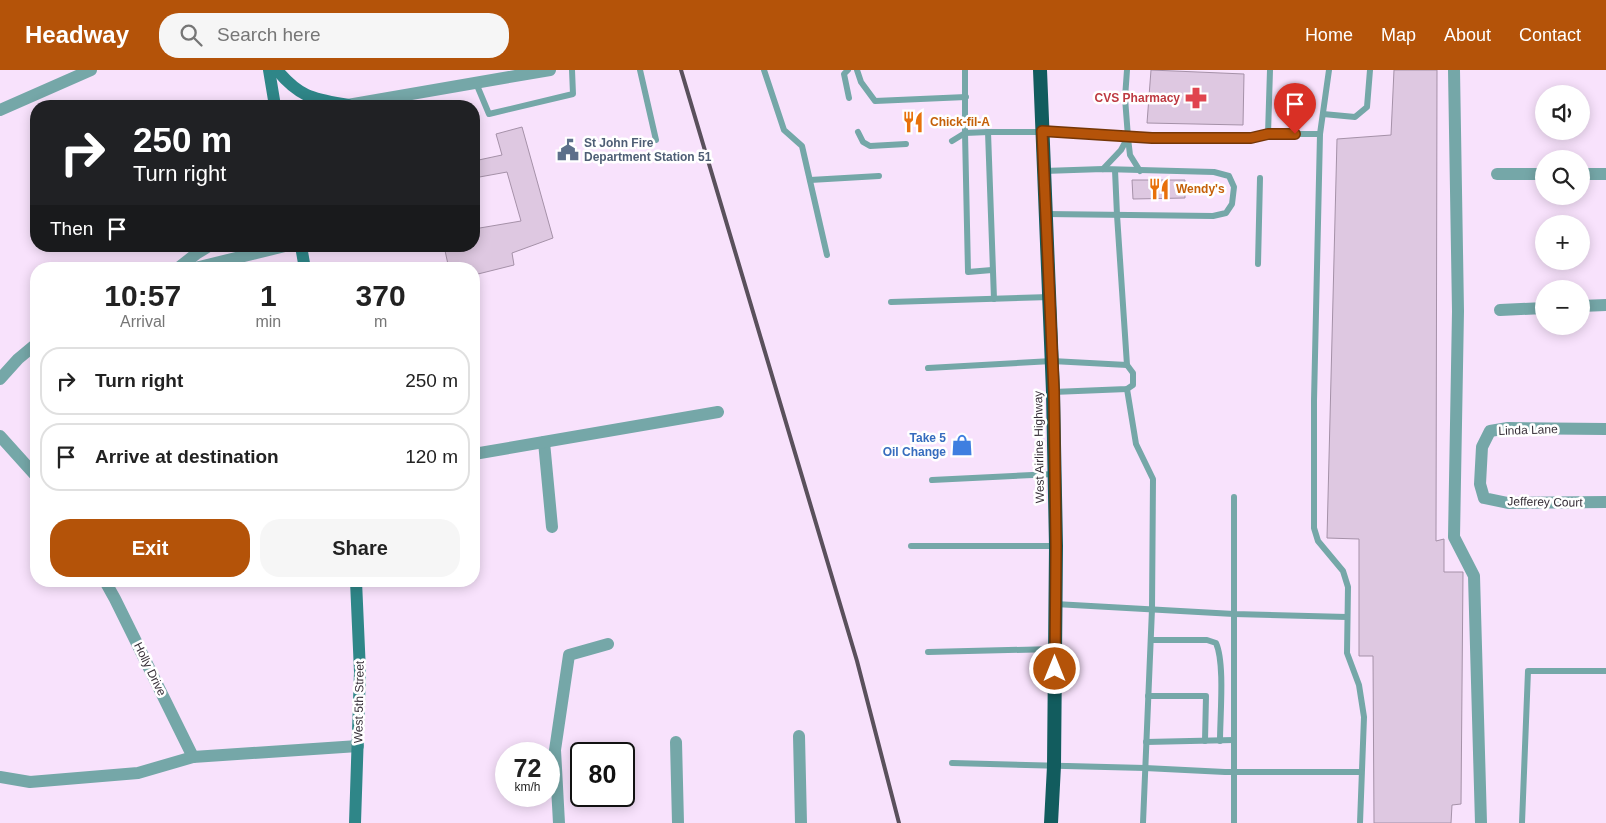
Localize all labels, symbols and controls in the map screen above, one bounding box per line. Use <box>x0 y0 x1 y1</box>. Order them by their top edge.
search box <box>159 13 509 58</box>
text: Headway <box>25 21 129 48</box>
icon: search <box>177 21 205 49</box>
text: Search here <box>217 24 321 45</box>
text: Home <box>1305 25 1353 45</box>
text: Map <box>1381 25 1416 45</box>
text: About <box>1444 25 1491 45</box>
text: Contact <box>1519 25 1581 45</box>
pin <box>1274 83 1316 134</box>
pharmacy icon: CVS Pharmacy <box>1183 85 1209 111</box>
map controls <box>1535 85 1590 335</box>
button: sound <box>1535 85 1590 140</box>
icon: arrive <box>1281 90 1309 118</box>
place label: CVS Pharmacy <box>1095 91 1180 105</box>
restaurant icon: Chick-fil-A <box>900 109 926 135</box>
place label: Chick-fil-A <box>930 115 990 129</box>
icon: right <box>50 120 115 185</box>
text: 250 m <box>133 120 232 159</box>
place label: St John Fire Department Station 51 <box>584 136 712 164</box>
public building icon: St John Fire Department Station 51 <box>555 137 581 163</box>
button: search <box>1535 150 1590 205</box>
text: Turn right <box>133 161 226 186</box>
restaurant icon: Wendy's <box>1146 176 1172 202</box>
place label: Wendy's <box>1176 182 1225 196</box>
icon: arrive <box>103 215 131 243</box>
button: + <box>1535 215 1590 270</box>
text: Then <box>50 218 93 239</box>
text: 10:57 <box>104 279 181 312</box>
text: 1 <box>260 279 277 312</box>
text: 370 <box>356 279 406 312</box>
button: − <box>1535 280 1590 335</box>
text: Arrival <box>120 313 165 330</box>
text: min <box>255 313 281 330</box>
text: m <box>374 313 387 330</box>
icon: right <box>52 367 80 395</box>
text: Turn right <box>95 370 183 391</box>
text: 250 m <box>405 370 458 391</box>
street label: West Airline Highway <box>1031 391 1047 503</box>
street label: Linda Lane <box>1498 422 1558 438</box>
place label: Take 5 Oil Change <box>883 431 946 459</box>
shop icon: Take 5 Oil Change <box>949 432 975 458</box>
icon: arrive <box>52 443 80 471</box>
text: Arrive at destination <box>95 446 279 467</box>
text: 120 m <box>405 446 458 467</box>
street label: Jefferey Court <box>1507 494 1583 510</box>
button: Exit <box>50 519 250 577</box>
button: Share <box>260 519 460 577</box>
street label: Holly Drive <box>131 640 169 698</box>
position arrow <box>1028 642 1080 694</box>
street label: West 5th Street <box>351 660 367 743</box>
speed limit sign: 80 <box>570 742 635 807</box>
text: 72 <box>514 754 541 782</box>
text: km/h <box>514 780 541 794</box>

